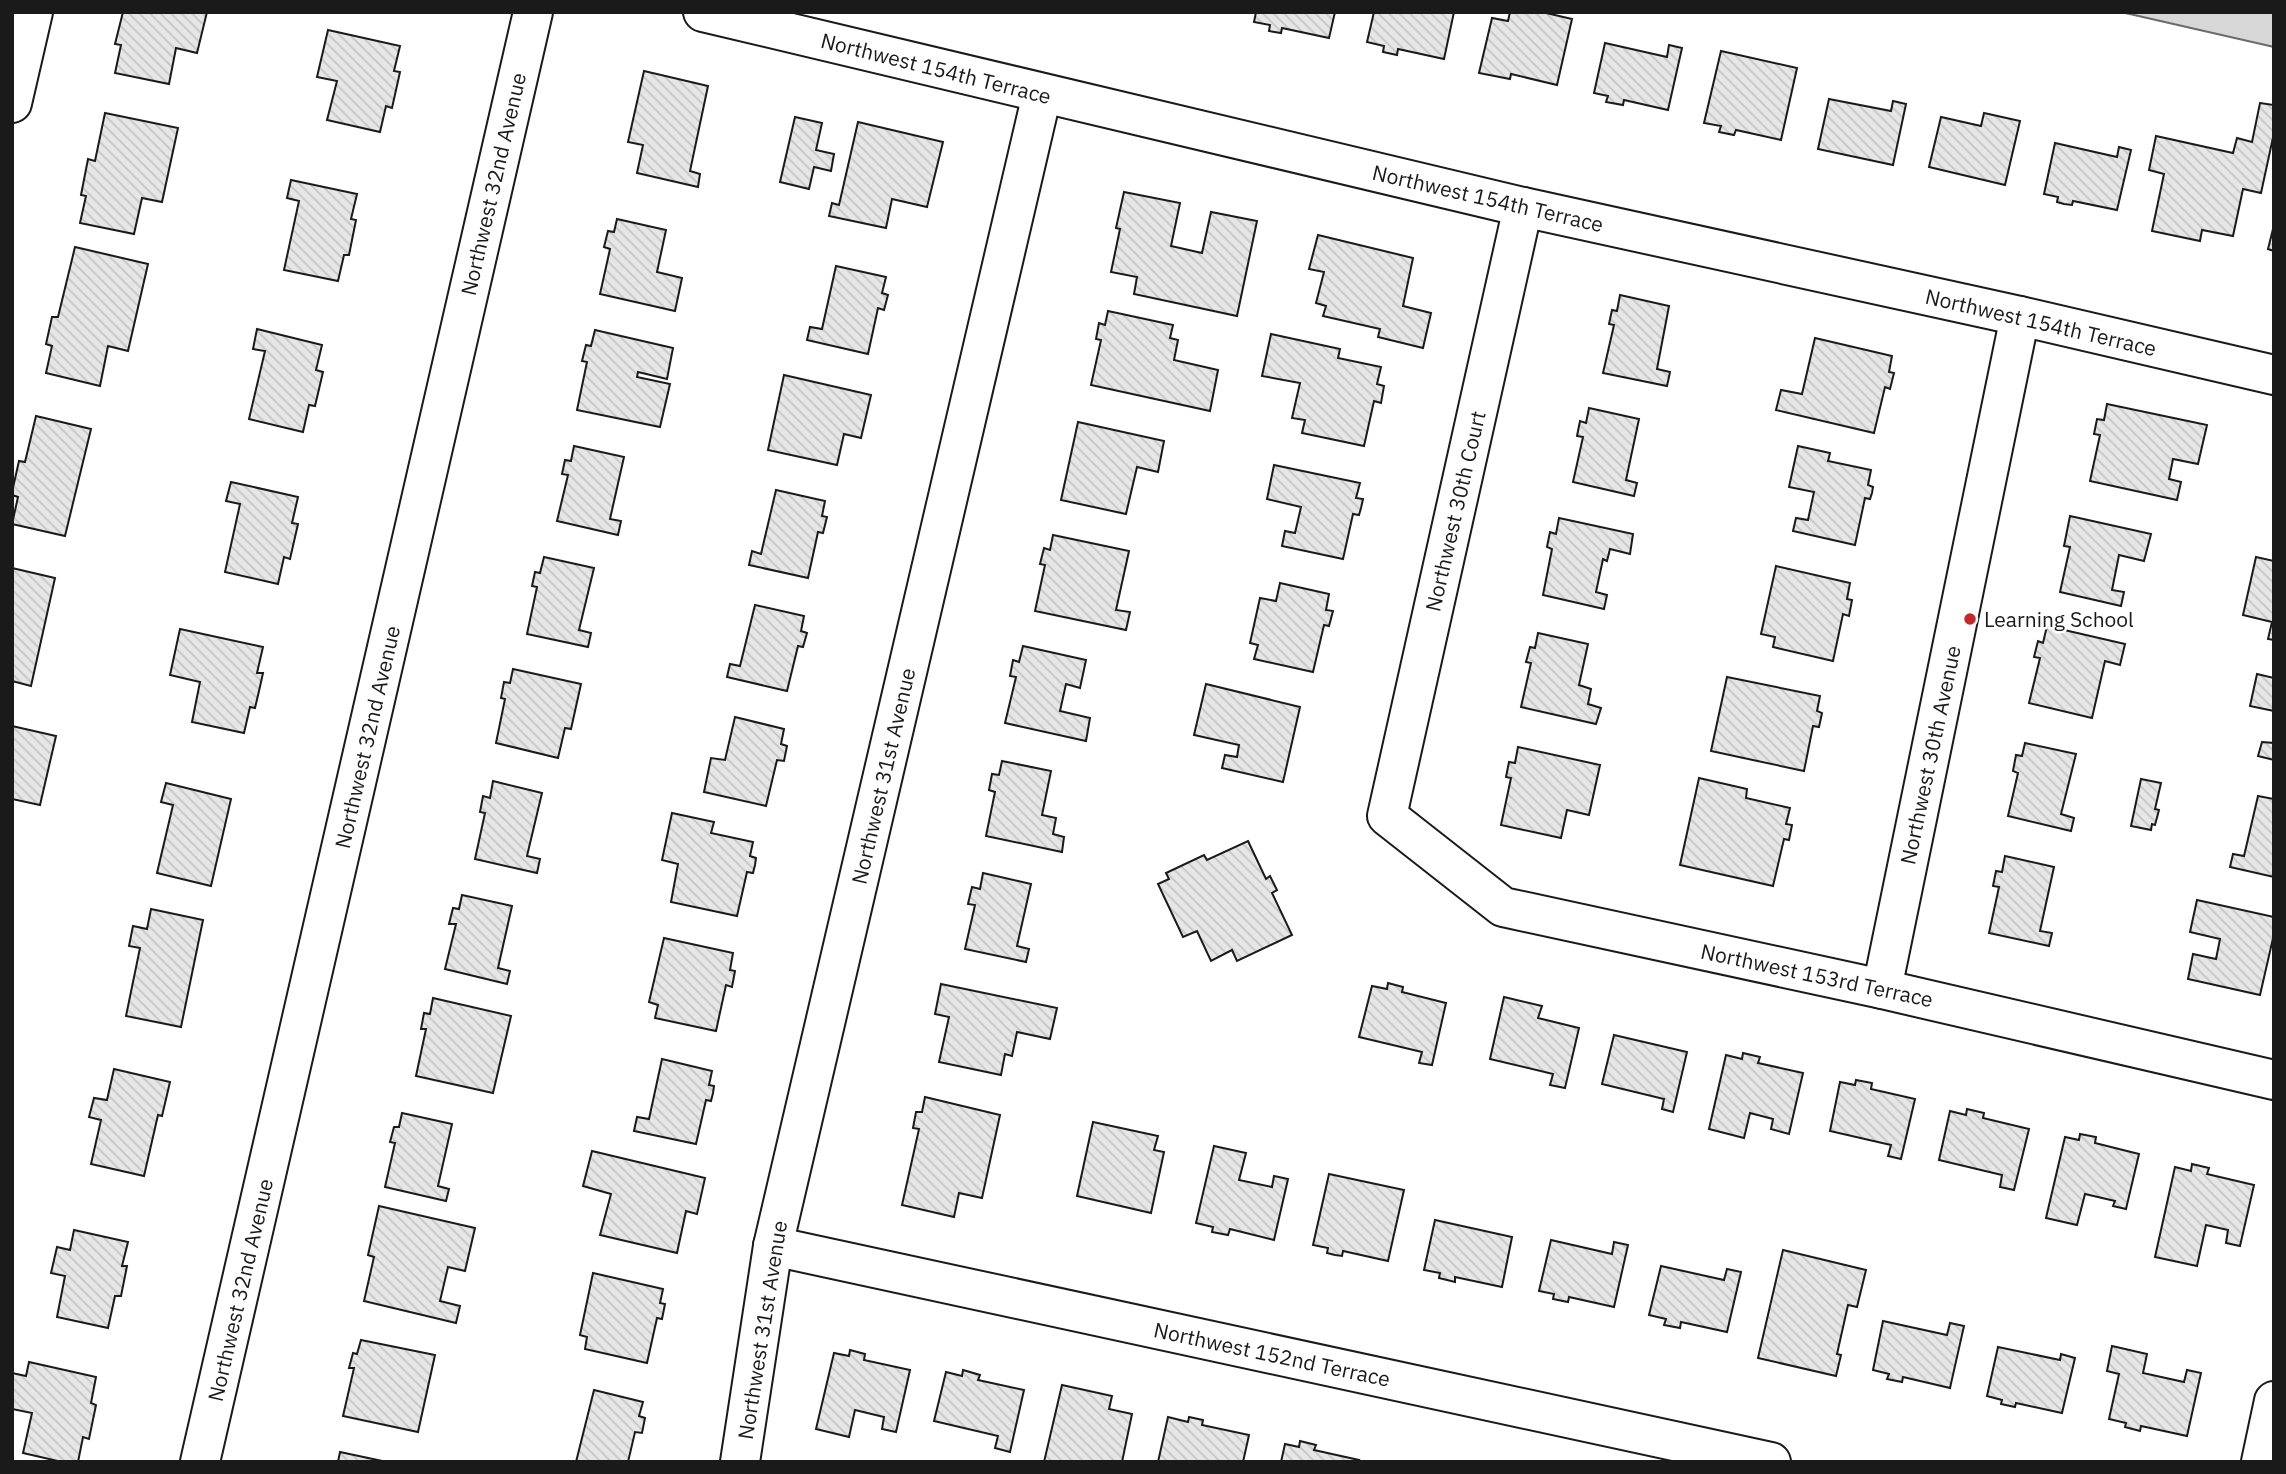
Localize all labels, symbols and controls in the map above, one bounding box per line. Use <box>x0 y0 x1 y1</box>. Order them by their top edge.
street label: Northwest 154th Terrace <box>818 26 1054 110</box>
street label: Northwest 32nd Avenue <box>454 70 532 298</box>
street label: Northwest 154th Terrace <box>1370 158 1606 238</box>
street label: Northwest 154th Terrace <box>1923 282 2159 362</box>
street label: Northwest 30th Court <box>1418 408 1492 614</box>
place label: Learning School <box>1984 605 2134 633</box>
marker: Learning School <box>1962 611 1978 627</box>
street label: Northwest 32nd Avenue <box>328 623 406 851</box>
street label: Northwest 30th Avenue <box>1893 643 1967 867</box>
street label: Northwest 31st Avenue <box>844 665 922 887</box>
street label: Northwest 153rd Terrace <box>1698 937 1936 1013</box>
street label: Northwest 32nd Avenue <box>201 1176 279 1404</box>
street label: Northwest 31st Avenue <box>731 1219 793 1441</box>
street label: Northwest 152nd Terrace <box>1151 1315 1393 1393</box>

